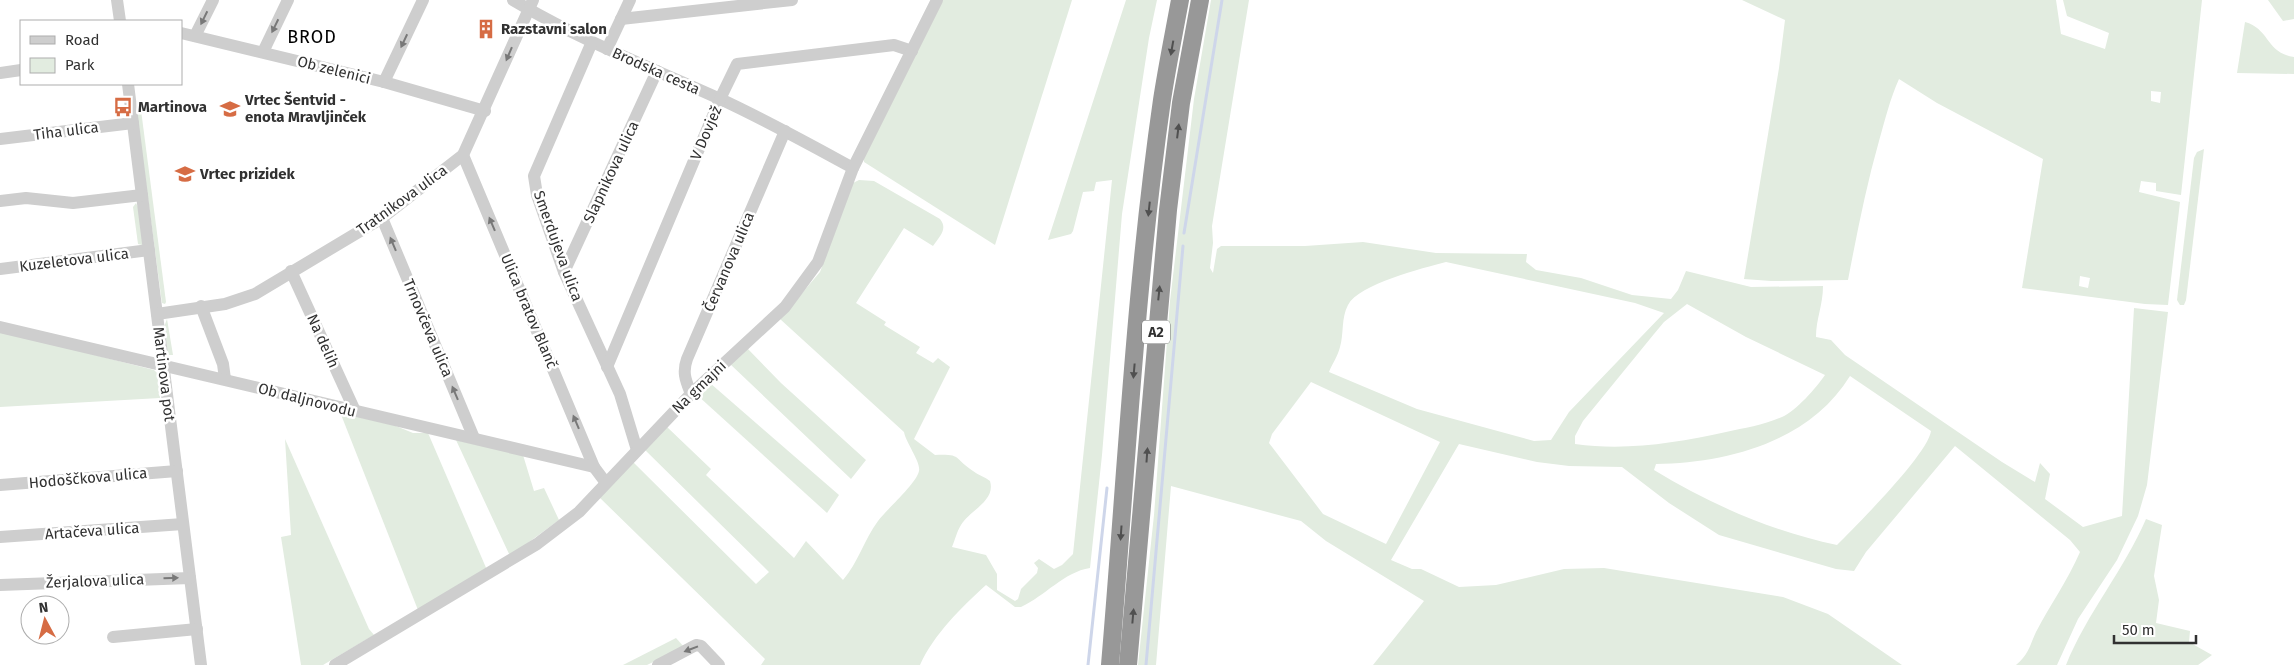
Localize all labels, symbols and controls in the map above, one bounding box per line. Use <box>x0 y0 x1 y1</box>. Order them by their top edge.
one-way arrow <box>200 11 208 25</box>
building icon: Razstavni salon <box>475 18 497 40</box>
one-way arrow <box>271 19 279 33</box>
legend <box>20 20 182 85</box>
place label: Razstavni salon <box>501 20 607 38</box>
district label: BROD <box>287 26 337 48</box>
text: Road <box>65 31 100 49</box>
one-way arrow <box>399 34 407 48</box>
one-way arrow <box>1167 40 1175 56</box>
street label: Brodska cesta <box>609 44 703 98</box>
one-way arrow <box>505 47 513 62</box>
street label: Ob zelenici <box>296 52 372 88</box>
text: Park <box>65 56 95 74</box>
place label: Vrtec Šentvid - enota Mravljinček <box>244 91 367 126</box>
bus stop icon: Martinova <box>112 96 134 118</box>
place label: Martinova <box>138 98 207 116</box>
school or university icon: Vrtec Šentvid - enota Mravljinček <box>219 98 241 120</box>
street label: V Dovjež <box>687 103 726 163</box>
street label: Tiha ulica <box>32 118 100 144</box>
street label: Slapnikova ulica <box>579 118 643 226</box>
one-way arrow <box>1174 123 1182 139</box>
street label: Tratnikova ulica <box>353 161 451 239</box>
school or university icon: Vrtec prizidek <box>174 163 196 185</box>
place label: Vrtec prizidek <box>199 165 296 183</box>
street label: Smerdujeva ulica <box>530 188 586 304</box>
one-way arrow <box>1145 201 1153 217</box>
street label: Červanova ulica <box>700 209 758 315</box>
one-way arrow <box>488 217 496 231</box>
one-way arrow <box>388 237 396 251</box>
street label: Kuzeletova ulica <box>18 244 130 276</box>
street label: Ulica bratov Blanč <box>497 251 561 371</box>
street label: Trnovčeva ulica <box>399 276 457 380</box>
one-way arrow <box>1156 284 1164 300</box>
street label: Na delih <box>303 311 343 371</box>
road number: A2 <box>1142 321 1170 344</box>
street label: Martinova pot <box>149 326 179 423</box>
street label: Na gmajni <box>668 357 730 417</box>
one-way arrow <box>1130 363 1138 379</box>
street label: Ob daljnovodu <box>256 379 358 421</box>
one-way arrow <box>451 386 459 401</box>
one-way arrow <box>572 414 580 429</box>
one-way arrow <box>1144 446 1152 462</box>
street label: Hodoščkova ulica <box>28 464 148 492</box>
street label: Artačeva ulica <box>44 519 140 543</box>
one-way arrow <box>1116 525 1124 541</box>
street label: Žerjalova ulica <box>46 570 144 592</box>
one-way arrow <box>163 574 179 582</box>
north arrow <box>20 595 70 645</box>
text: N <box>38 599 49 617</box>
one-way arrow <box>1129 608 1137 624</box>
scale bar <box>2114 612 2196 644</box>
text: 50 m <box>2122 621 2155 639</box>
one-way arrow <box>683 645 698 653</box>

